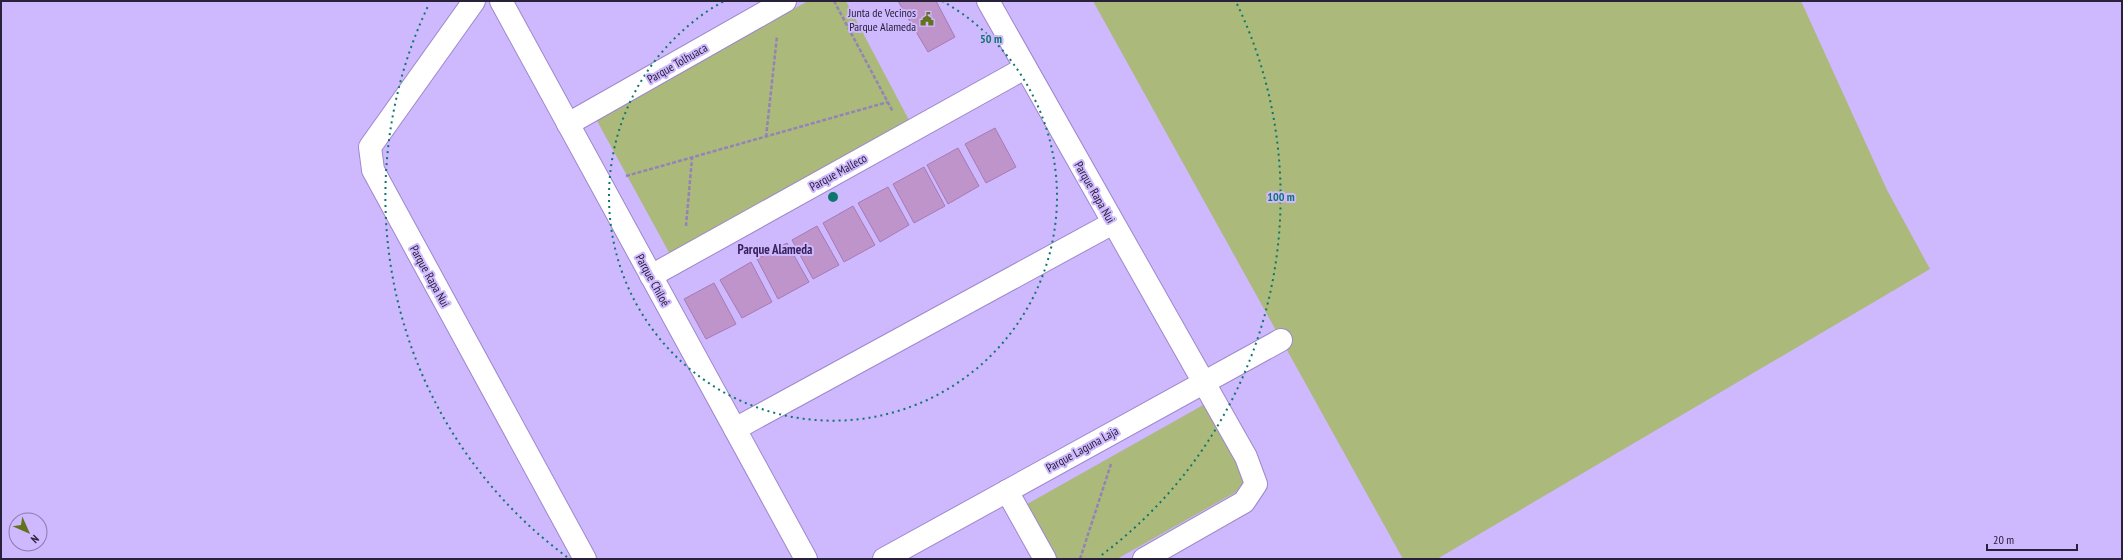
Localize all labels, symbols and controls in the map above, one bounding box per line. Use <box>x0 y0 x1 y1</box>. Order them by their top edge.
place label: Junta de Vecinos Parque Alameda <box>847 5 916 34</box>
public building icon: Junta de Vecinos Parque Alameda <box>919 11 935 27</box>
text: 50 m <box>980 31 1002 46</box>
street label: Parque Tolhuaca <box>644 40 710 86</box>
street label: Parque Malleco <box>807 150 869 194</box>
street label: Parque Rapa Nui <box>1071 159 1119 225</box>
text: 100 m <box>1267 189 1295 204</box>
centre of rings <box>826 190 840 204</box>
district label: Parque Alameda <box>738 241 812 258</box>
street label: Parque Rapa Nui <box>407 242 453 310</box>
street label: Parque Chiloé <box>633 251 673 309</box>
street label: Parque Laguna Laja <box>1043 423 1121 475</box>
north arrow <box>8 512 48 552</box>
scale bar <box>1987 526 2077 552</box>
text: N <box>28 532 42 546</box>
text: 20 m <box>1993 532 2014 547</box>

